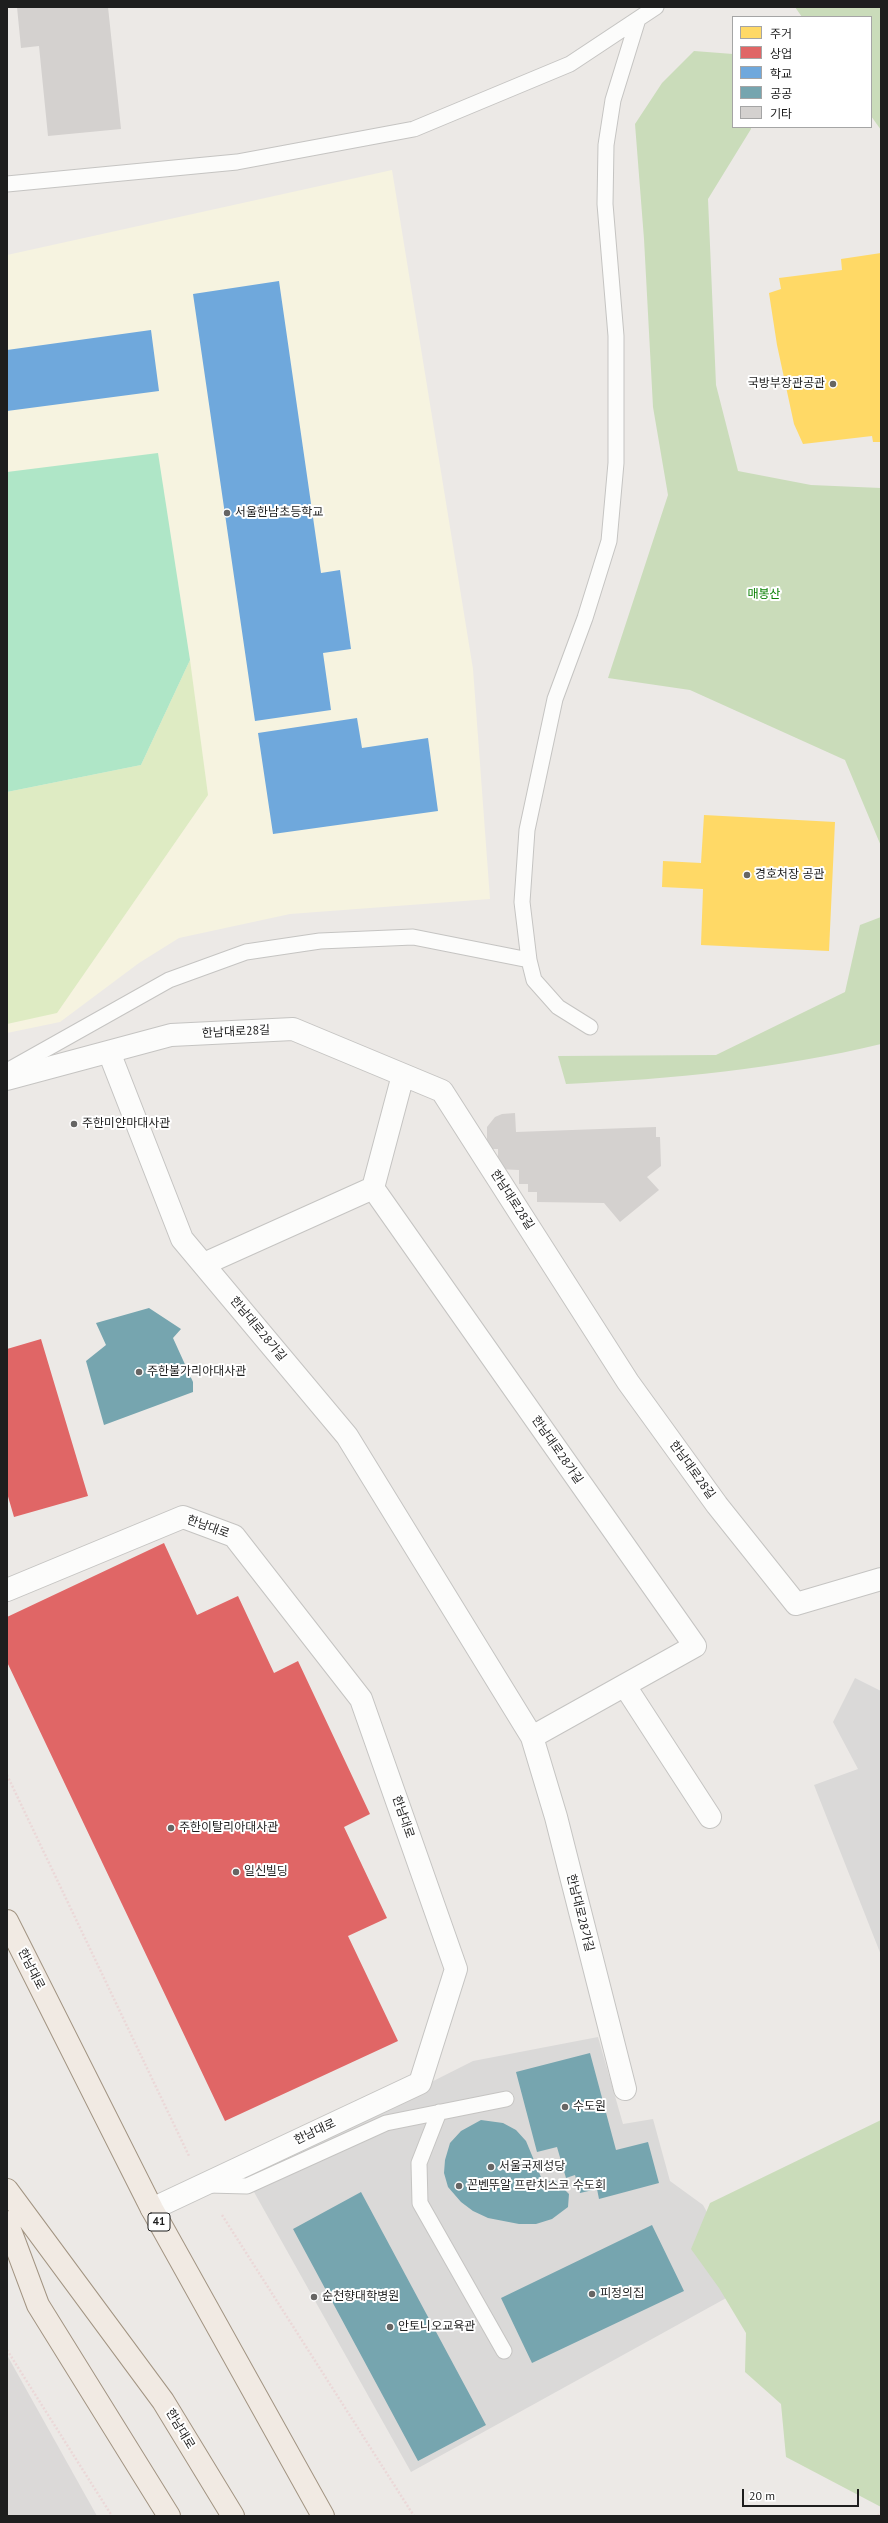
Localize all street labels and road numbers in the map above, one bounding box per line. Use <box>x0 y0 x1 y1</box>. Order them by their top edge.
street label: 한남대로28길 <box>202 1023 270 1041</box>
street label: 한남대로28길 <box>487 1167 537 1233</box>
street label: 한남대로28가길 <box>227 1294 289 1364</box>
street label: 한남대로28가길 <box>528 1413 586 1487</box>
street label: 한남대로28길 <box>666 1438 718 1502</box>
street label: 한남대로 <box>185 1513 231 1541</box>
street label: 한남대로 <box>389 1794 417 1840</box>
street label: 한남대로28가길 <box>563 1873 597 1953</box>
street label: 한남대로 <box>15 1946 47 1992</box>
street label: 한남대로 <box>292 2116 338 2148</box>
road number: 41 <box>148 2213 170 2231</box>
street label: 한남대로 <box>162 2406 198 2452</box>

